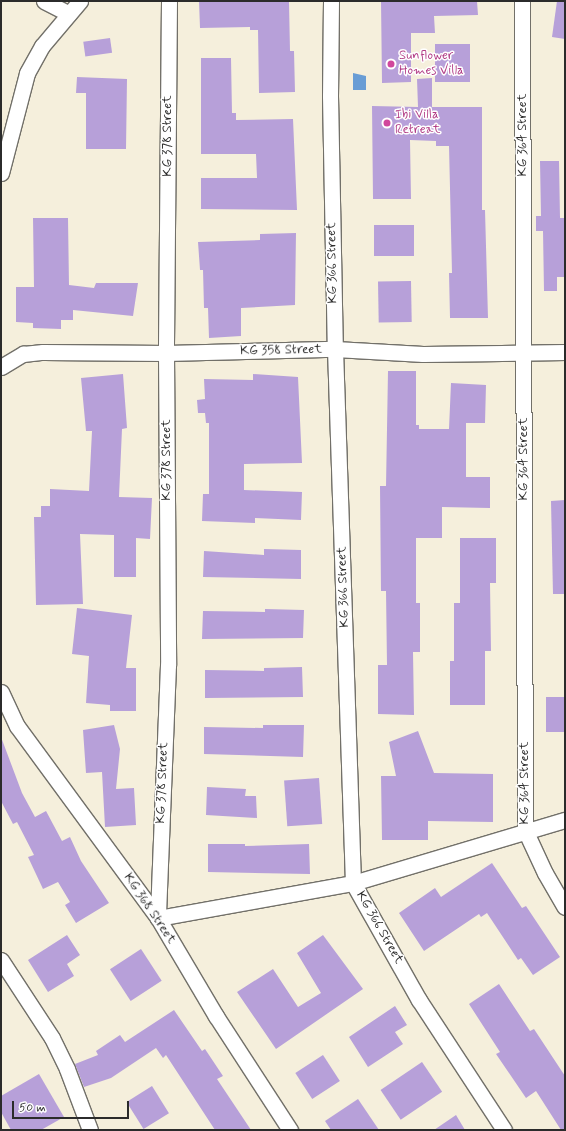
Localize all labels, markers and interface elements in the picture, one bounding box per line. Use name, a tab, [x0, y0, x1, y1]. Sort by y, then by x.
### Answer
place label: Sunflower Homes Villa	[399, 49, 463, 80]
marker: Sunflower Homes Villa	[386, 59, 396, 69]
street label: KG 364 Street	[515, 94, 531, 176]
street label: KG 378 Street	[160, 95, 176, 177]
place label: Ibi Villa Retreat	[395, 108, 440, 139]
marker: Ibi Villa Retreat	[382, 118, 392, 128]
street label: KG 366 Street	[324, 222, 342, 304]
street label: KG 358 Street	[240, 342, 322, 360]
street label: KG 364 Street	[516, 418, 532, 500]
street label: KG 378 Street	[159, 419, 175, 501]
street label: KG 366 Street	[335, 546, 353, 628]
street label: KG 378 Street	[154, 742, 172, 824]
street label: KG 364 Street	[517, 742, 533, 824]
street label: KG 368 Street	[120, 871, 178, 947]
street label: KG 366 Street	[352, 889, 406, 967]
scale bar	[14, 1093, 131, 1119]
text: 50 m	[19, 1100, 46, 1116]

